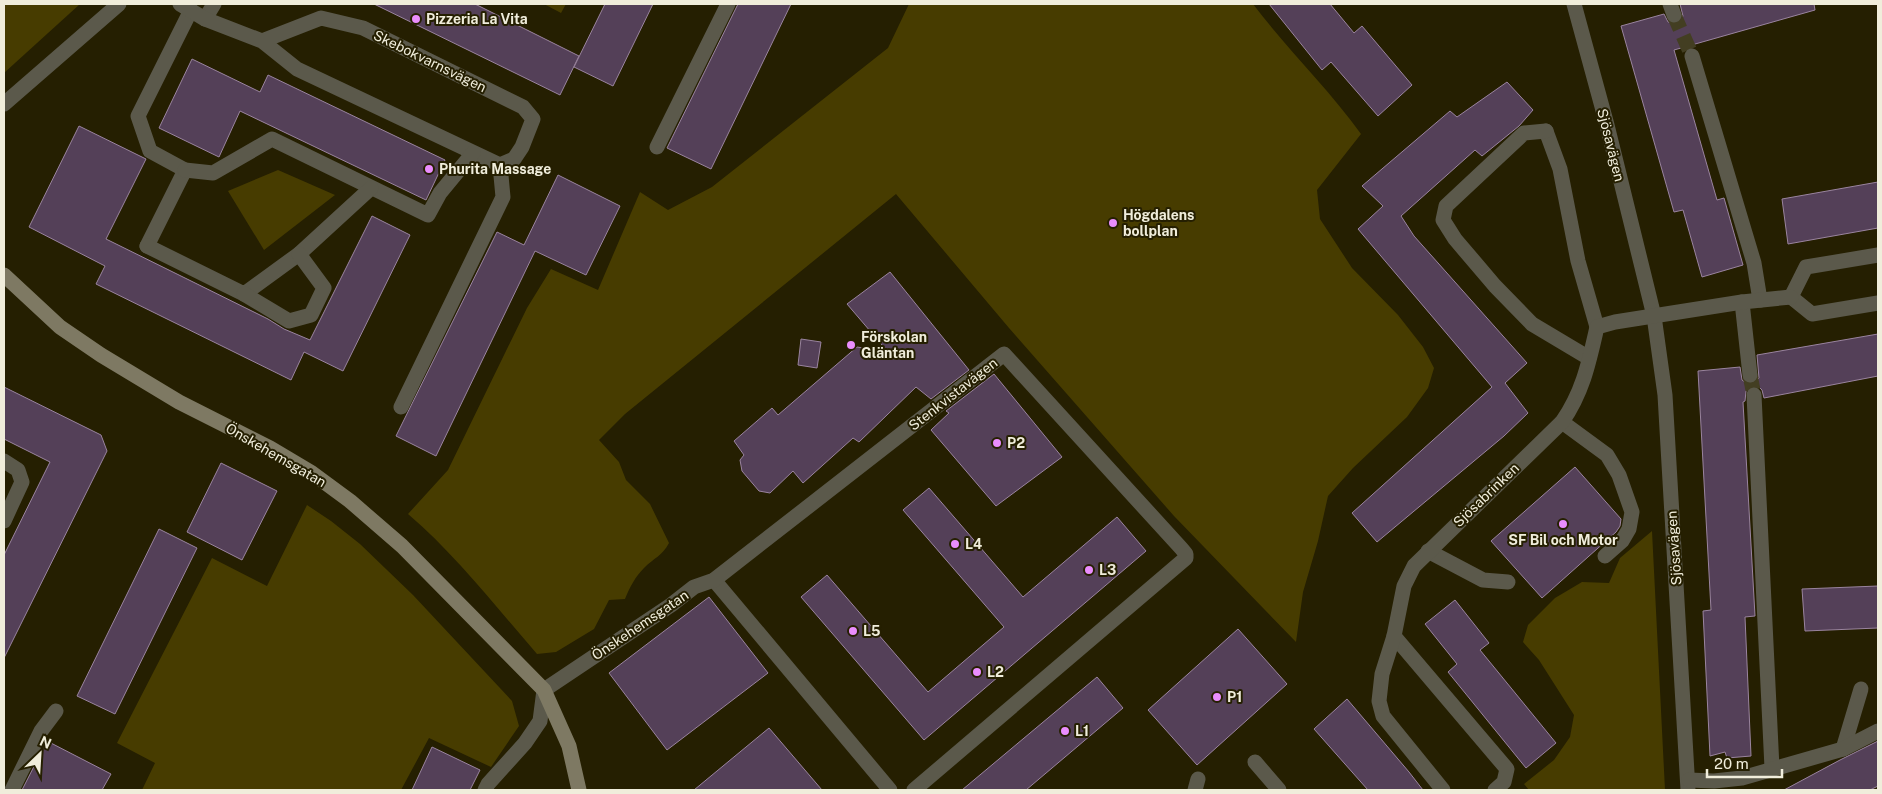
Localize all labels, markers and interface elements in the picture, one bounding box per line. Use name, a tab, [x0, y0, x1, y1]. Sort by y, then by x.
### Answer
place label: Pizzeria La Vita	[426, 11, 528, 27]
marker: Pizzeria La Vita	[410, 13, 422, 25]
street label: Skebokvarnsvägen	[371, 27, 489, 95]
street label: Sjösavägen	[1594, 107, 1628, 183]
place label: Phurita Massage	[439, 161, 551, 177]
marker: Phurita Massage	[423, 163, 435, 175]
place label: Högdalens bollplan	[1123, 207, 1194, 239]
marker: Högdalens bollplan	[1107, 217, 1119, 229]
place label: Förskolan Gläntan	[861, 329, 927, 361]
marker: Förskolan Gläntan	[845, 339, 857, 351]
street label: Stenkvistavägen	[906, 354, 1000, 434]
street label: Önskehemsgatan	[223, 418, 330, 490]
place label: P2	[1007, 435, 1025, 451]
marker: P2	[991, 437, 1003, 449]
street label: Sjösabrinken	[1450, 460, 1522, 530]
street label: Sjösavägen	[1663, 510, 1685, 586]
marker: SF Bil och Motor	[1557, 518, 1569, 530]
place label: SF Bil och Motor	[1508, 532, 1618, 548]
place label: L4	[965, 536, 982, 552]
marker: L4	[949, 538, 961, 550]
place label: L3	[1099, 562, 1116, 578]
marker: L3	[1083, 564, 1095, 576]
street label: Önskehemsgatan	[588, 585, 691, 663]
place label: L5	[863, 623, 881, 639]
marker: L5	[847, 625, 859, 637]
place label: L2	[987, 664, 1004, 680]
marker: L2	[971, 666, 983, 678]
place label: P1	[1227, 689, 1242, 705]
marker: P1	[1211, 691, 1223, 703]
place label: L1	[1075, 723, 1089, 739]
marker: L1	[1059, 725, 1071, 737]
north arrow	[15, 729, 65, 779]
text: N	[37, 733, 54, 752]
scale bar	[1707, 746, 1782, 778]
text: 20 m	[1714, 755, 1749, 772]

